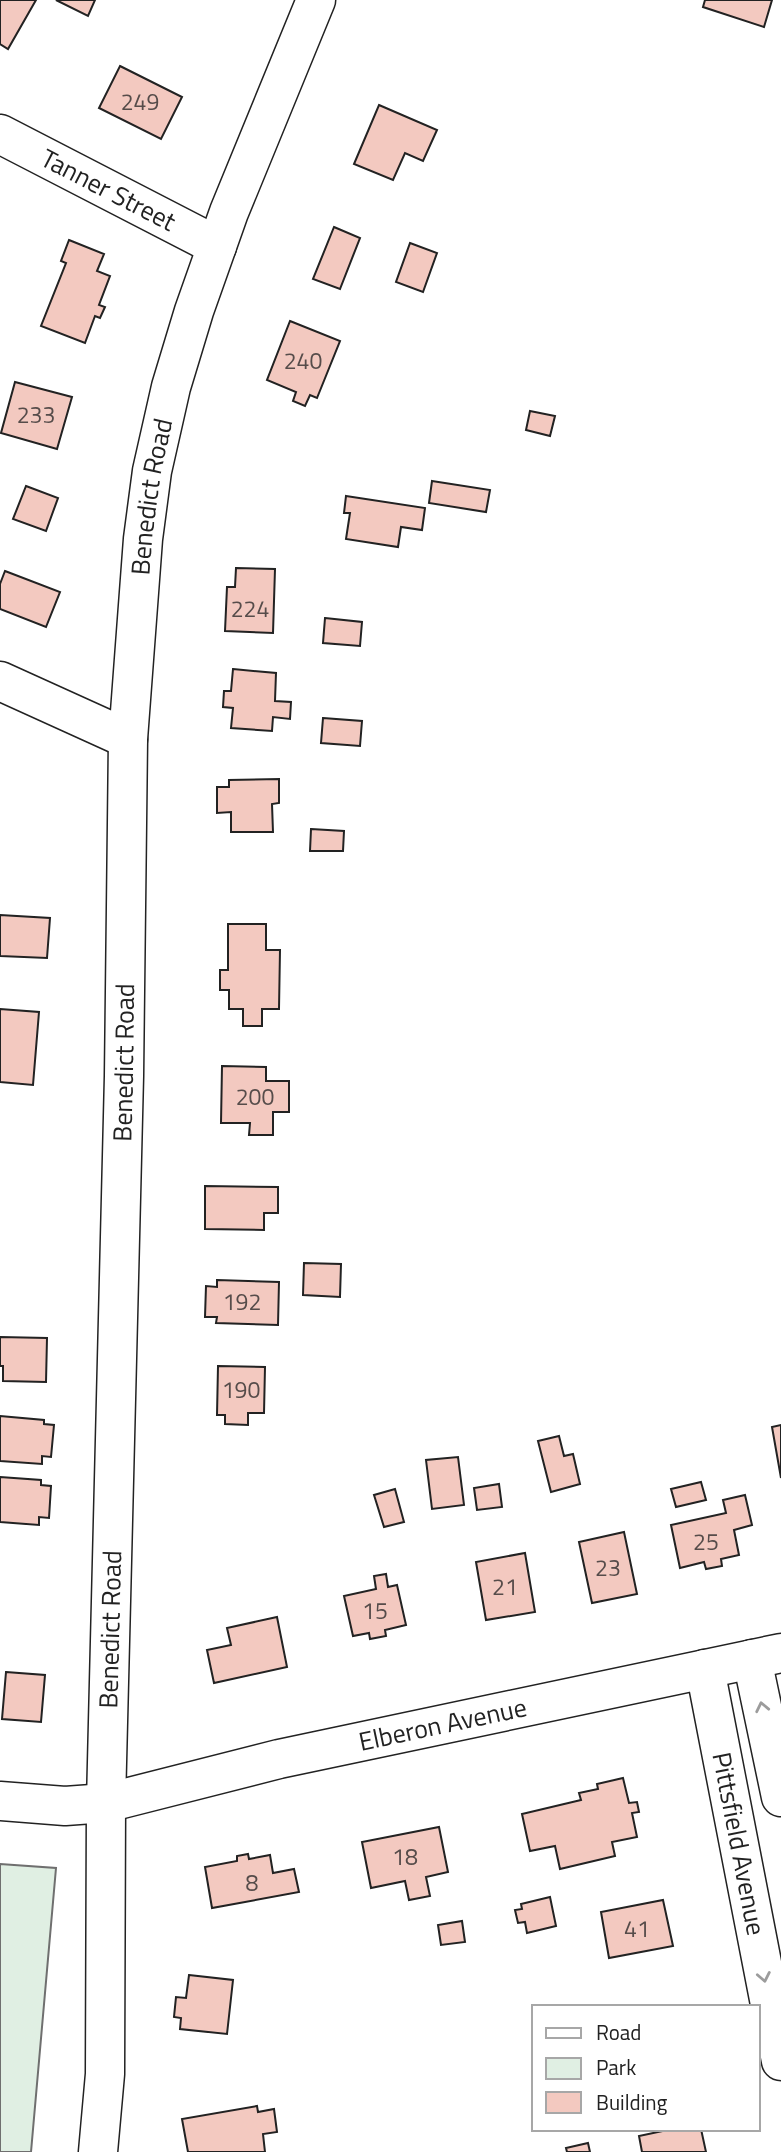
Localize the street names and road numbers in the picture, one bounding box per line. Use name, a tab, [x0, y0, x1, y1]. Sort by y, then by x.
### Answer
street label: Tanner Street	[34, 138, 183, 241]
street label: Benedict Road	[120, 414, 182, 577]
street label: Benedict Road	[102, 983, 144, 1142]
street label: Benedict Road	[88, 1550, 131, 1709]
street label: Elberon Avenue	[355, 1687, 530, 1761]
street label: Pittsfield Avenue	[703, 1749, 776, 1939]

